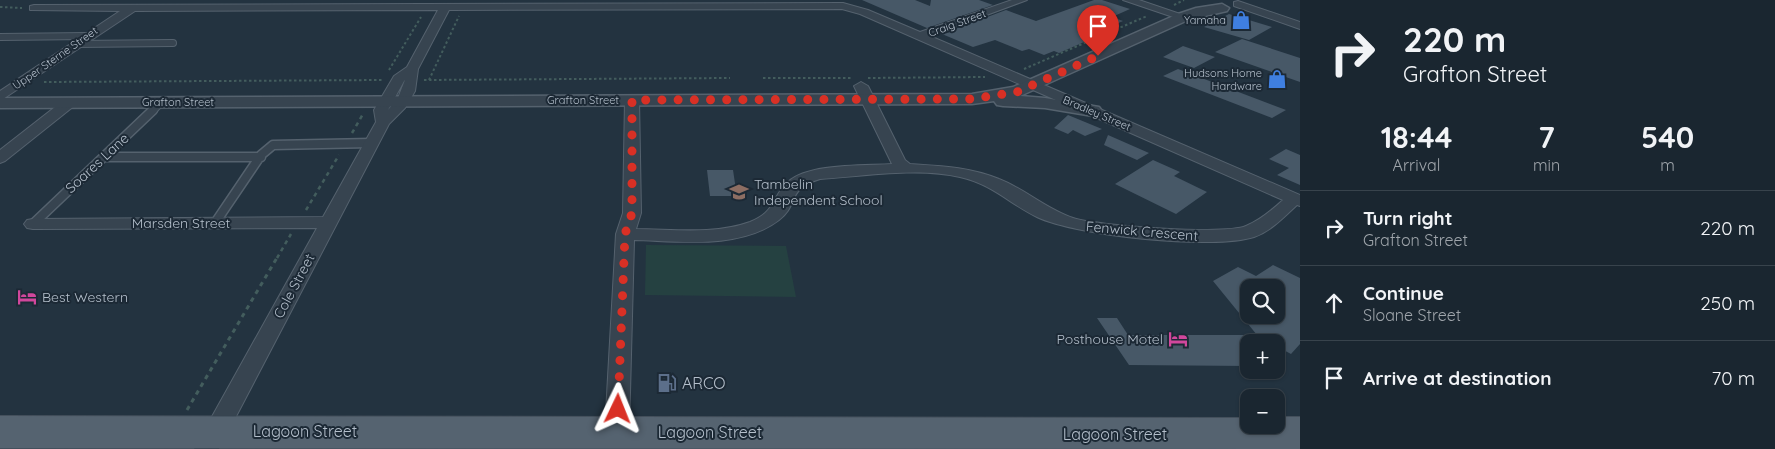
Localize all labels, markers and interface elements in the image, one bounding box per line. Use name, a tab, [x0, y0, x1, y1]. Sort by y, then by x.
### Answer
pin	[1077, 5, 1119, 56]
street label: Craig Street	[926, 6, 988, 40]
shop icon: Yamaha	[1230, 9, 1252, 31]
icon: arrive	[1084, 12, 1112, 40]
place label: Yamaha	[1184, 13, 1226, 27]
text: 220 m	[1403, 17, 1506, 61]
icon: right	[1320, 20, 1385, 85]
street label: Upper Sterne Street	[10, 23, 100, 93]
text: Grafton Street	[1403, 60, 1547, 88]
place label: Hudsons Home Hardware	[1184, 66, 1262, 93]
shop icon: Hudsons Home Hardware	[1266, 68, 1288, 90]
street label: Bradley Street	[1061, 92, 1133, 134]
street label: Grafton Street	[547, 93, 619, 107]
street label: Grafton Street	[142, 95, 214, 109]
text: 18:44	[1381, 118, 1452, 156]
text: 7	[1538, 118, 1555, 156]
text: 540	[1641, 118, 1694, 156]
street label: Soares Lane	[62, 129, 133, 197]
text: Arrival	[1393, 155, 1440, 175]
text: min	[1533, 155, 1560, 175]
text: m	[1660, 155, 1675, 175]
place label: Tambelin Independent School	[754, 175, 883, 209]
school or university icon: Tambelin Independent School	[728, 181, 750, 203]
text: Turn right	[1363, 206, 1452, 230]
street label: Marsden Street	[132, 214, 231, 232]
icon: right	[1320, 214, 1348, 242]
text: 220 m	[1700, 216, 1755, 240]
street label: Fenwick Crescent	[1085, 217, 1199, 245]
text: Grafton Street	[1363, 230, 1468, 250]
street label: Cole Street	[269, 250, 319, 321]
map controls	[1240, 279, 1285, 434]
button: search	[1240, 279, 1285, 324]
text: Continue	[1363, 281, 1444, 305]
hotel icon: Best Western	[16, 286, 38, 308]
place label: Best Western	[42, 288, 128, 306]
icon: ahead	[1320, 289, 1348, 317]
text: 250 m	[1700, 291, 1755, 315]
text: Sloane Street	[1363, 305, 1461, 325]
hotel icon: Posthouse Motel	[1167, 328, 1189, 350]
place label: Posthouse Motel	[1057, 330, 1163, 348]
button: +	[1240, 334, 1285, 379]
icon: arrive	[1320, 364, 1348, 392]
text: Arrive at destination	[1363, 366, 1552, 390]
text: 70 m	[1711, 366, 1755, 390]
fuel station icon: ARCO	[656, 372, 678, 394]
place label: ARCO	[682, 373, 726, 393]
position arrow	[591, 382, 643, 434]
button: −	[1240, 389, 1285, 434]
street label: Lagoon Street	[253, 421, 357, 441]
street label: Lagoon Street	[658, 422, 762, 442]
street label: Lagoon Street	[1063, 424, 1167, 444]

